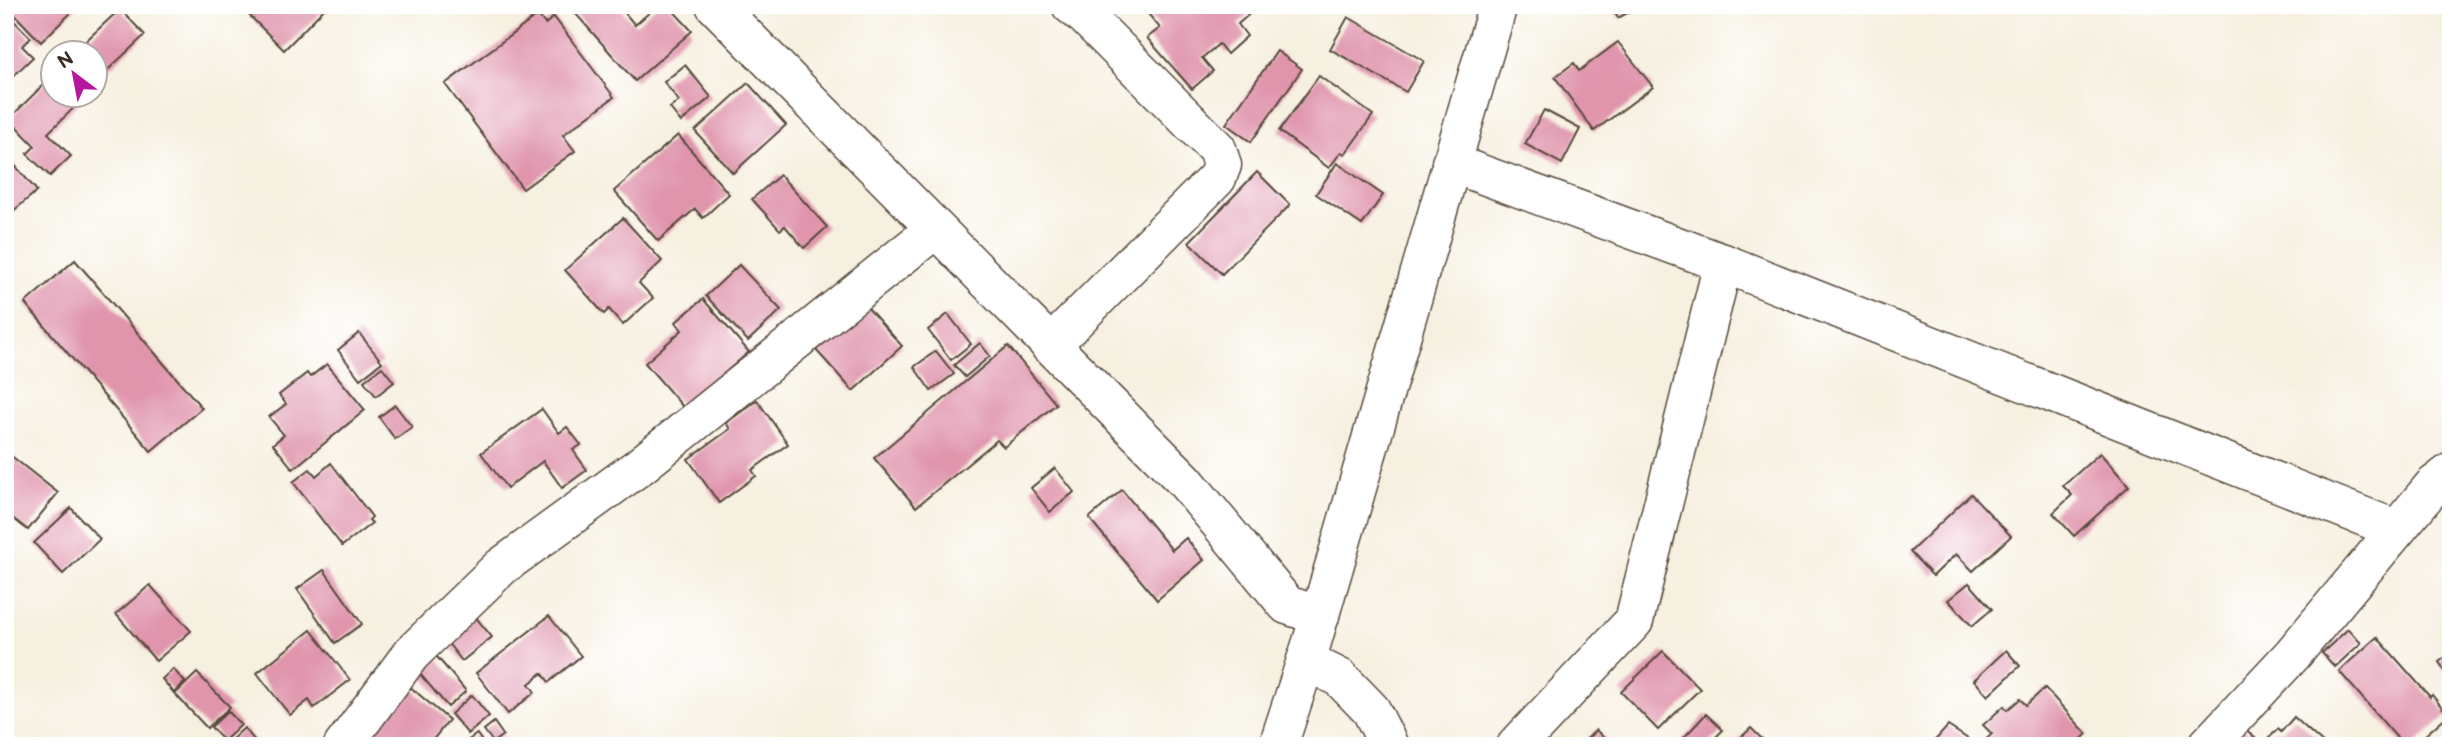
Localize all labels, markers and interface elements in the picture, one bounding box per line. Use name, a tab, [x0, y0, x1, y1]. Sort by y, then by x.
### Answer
north arrow	[38, 38, 108, 108]
text: N	[54, 47, 78, 74]

